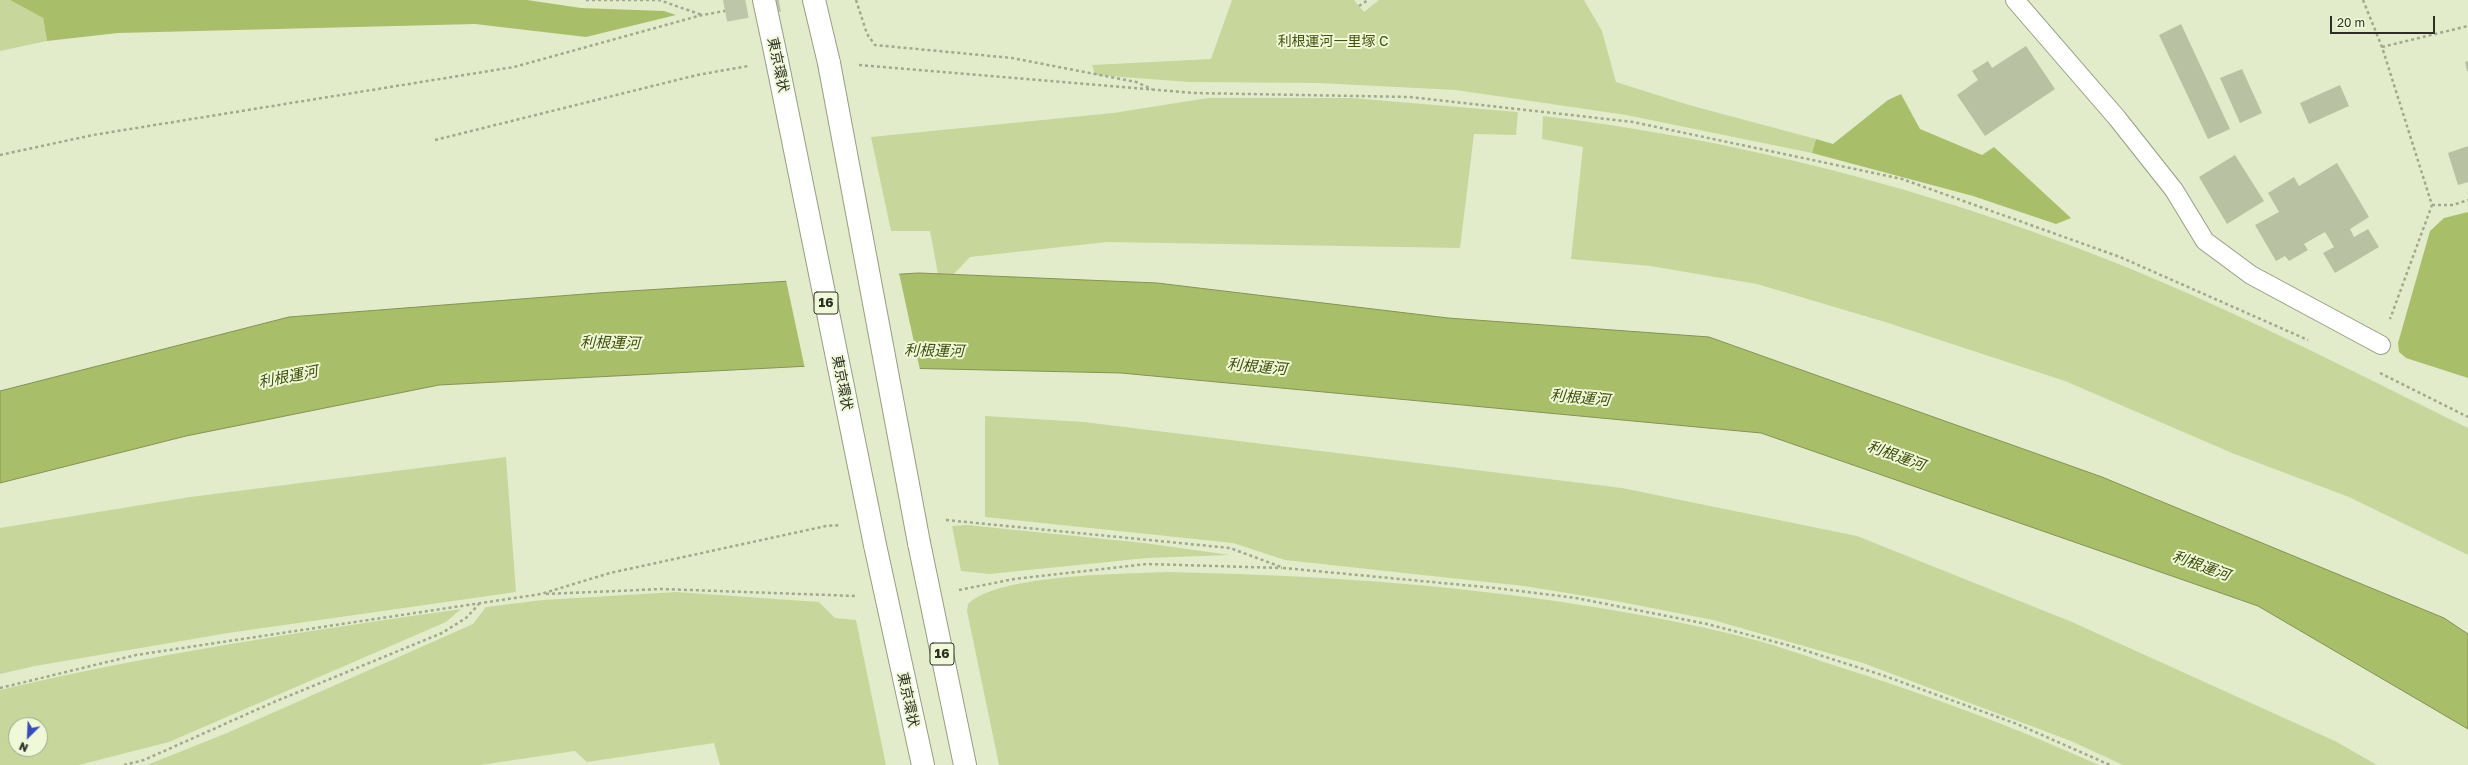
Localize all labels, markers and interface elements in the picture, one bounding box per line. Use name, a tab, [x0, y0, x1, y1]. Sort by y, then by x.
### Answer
scale bar	[2332, 8, 2437, 34]
text: 20 m	[2337, 15, 2365, 30]
park label: 利根運河一里塚 C	[1277, 34, 1389, 50]
street label: 東京環状	[764, 36, 792, 94]
road number: 16	[814, 292, 838, 314]
water label: 利根運河	[580, 333, 640, 353]
water label: 利根運河	[904, 341, 964, 361]
street label: 東京環状	[828, 354, 856, 412]
water label: 利根運河	[1226, 355, 1288, 379]
water label: 利根運河	[257, 362, 319, 392]
water label: 利根運河	[1549, 386, 1611, 410]
water label: 利根運河	[1865, 437, 1927, 475]
water label: 利根運河	[2170, 547, 2232, 585]
road number: 16	[930, 643, 954, 665]
street label: 東京環状	[894, 671, 922, 729]
north arrow	[8, 717, 48, 757]
text: N	[17, 740, 30, 755]

